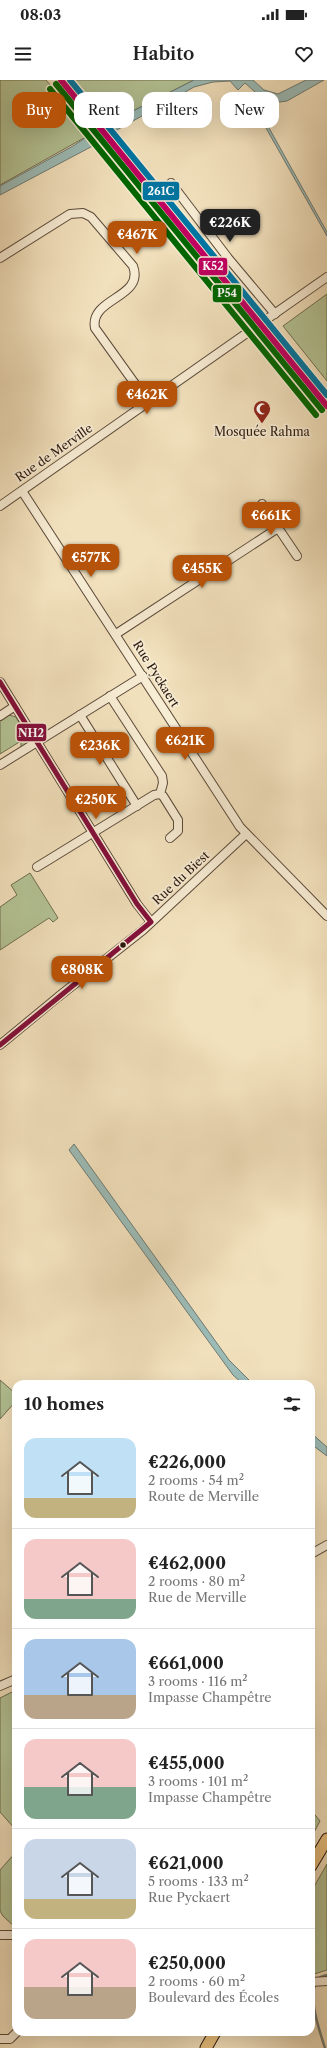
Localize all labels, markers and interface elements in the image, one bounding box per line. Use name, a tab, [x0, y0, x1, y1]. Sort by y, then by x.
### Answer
text: 08:03	[20, 5, 61, 24]
icon: menu	[12, 43, 34, 65]
text: Habito	[133, 43, 194, 65]
icon: heart	[293, 43, 315, 65]
chip: Buy	[12, 92, 66, 128]
chip: Rent	[74, 92, 134, 128]
chip: Filters	[142, 92, 212, 128]
chip: New	[220, 92, 279, 128]
line badge: 261C	[142, 181, 180, 201]
text: 261C	[148, 184, 175, 198]
pin: €226K	[202, 209, 258, 243]
text: €226K	[209, 214, 251, 230]
pin: €467K	[109, 221, 165, 255]
text: €467K	[117, 226, 157, 242]
line badge: K52	[198, 257, 228, 276]
text: K52	[202, 259, 224, 273]
line badge: P54	[212, 284, 242, 303]
text: P54	[217, 286, 238, 300]
pin: €462K	[119, 381, 175, 415]
text: €462K	[126, 386, 168, 402]
mosque icon: Mosquée Rahma	[252, 399, 272, 424]
street label: Rue de Merville	[12, 420, 95, 485]
place label: Mosquée Rahma	[214, 424, 311, 439]
pin: €661K	[243, 502, 299, 536]
text: €661K	[251, 507, 291, 523]
pin: €577K	[63, 544, 119, 578]
text: €577K	[71, 549, 111, 565]
pin: €455K	[174, 555, 230, 589]
text: €455K	[182, 560, 222, 576]
street label: Rue Pyckaert	[130, 638, 183, 710]
line badge: NH2	[16, 723, 47, 742]
text: NH2	[18, 726, 45, 740]
pin: €621K	[157, 727, 213, 761]
pin: €236K	[72, 732, 128, 766]
text: €621K	[165, 732, 205, 748]
text: €236K	[79, 737, 121, 753]
pin: €250K	[68, 786, 124, 820]
text: €250K	[75, 791, 117, 807]
street label: Rue du Biest	[149, 847, 213, 908]
unlabelled marker	[118, 940, 128, 950]
pin: €808K	[54, 956, 110, 990]
text: €808K	[61, 961, 103, 977]
icon: filters	[281, 1393, 303, 1415]
text: 10 homes	[24, 1394, 104, 1414]
text: €226,000	[148, 1452, 226, 1472]
icon: home	[56, 1454, 104, 1502]
text: 2 rooms · 54 m²	[148, 1472, 244, 1488]
text: Route de Merville	[148, 1488, 259, 1504]
text: €462,000	[148, 1553, 226, 1573]
icon: home	[56, 1555, 104, 1603]
text: 2 rooms · 80 m²	[148, 1573, 245, 1589]
text: Rue de Merville	[148, 1589, 247, 1605]
text: €661,000	[148, 1653, 224, 1673]
icon: home	[56, 1655, 104, 1703]
text: 3 rooms · 116 m²	[148, 1673, 248, 1689]
text: Impasse Champêtre	[148, 1689, 272, 1705]
text: €455,000	[148, 1753, 225, 1773]
icon: home	[56, 1755, 104, 1803]
text: 3 rooms · 101 m²	[148, 1773, 248, 1789]
text: Impasse Champêtre	[148, 1789, 272, 1805]
text: €621,000	[148, 1853, 224, 1873]
icon: home	[56, 1855, 104, 1903]
text: 5 rooms · 133 m²	[148, 1873, 249, 1889]
text: Rue Pyckaert	[148, 1889, 230, 1905]
text: €250,000	[148, 1953, 226, 1973]
icon: home	[56, 1955, 104, 2003]
text: 2 rooms · 60 m²	[148, 1973, 245, 1989]
text: Boulevard des Écoles	[148, 1989, 279, 2005]

